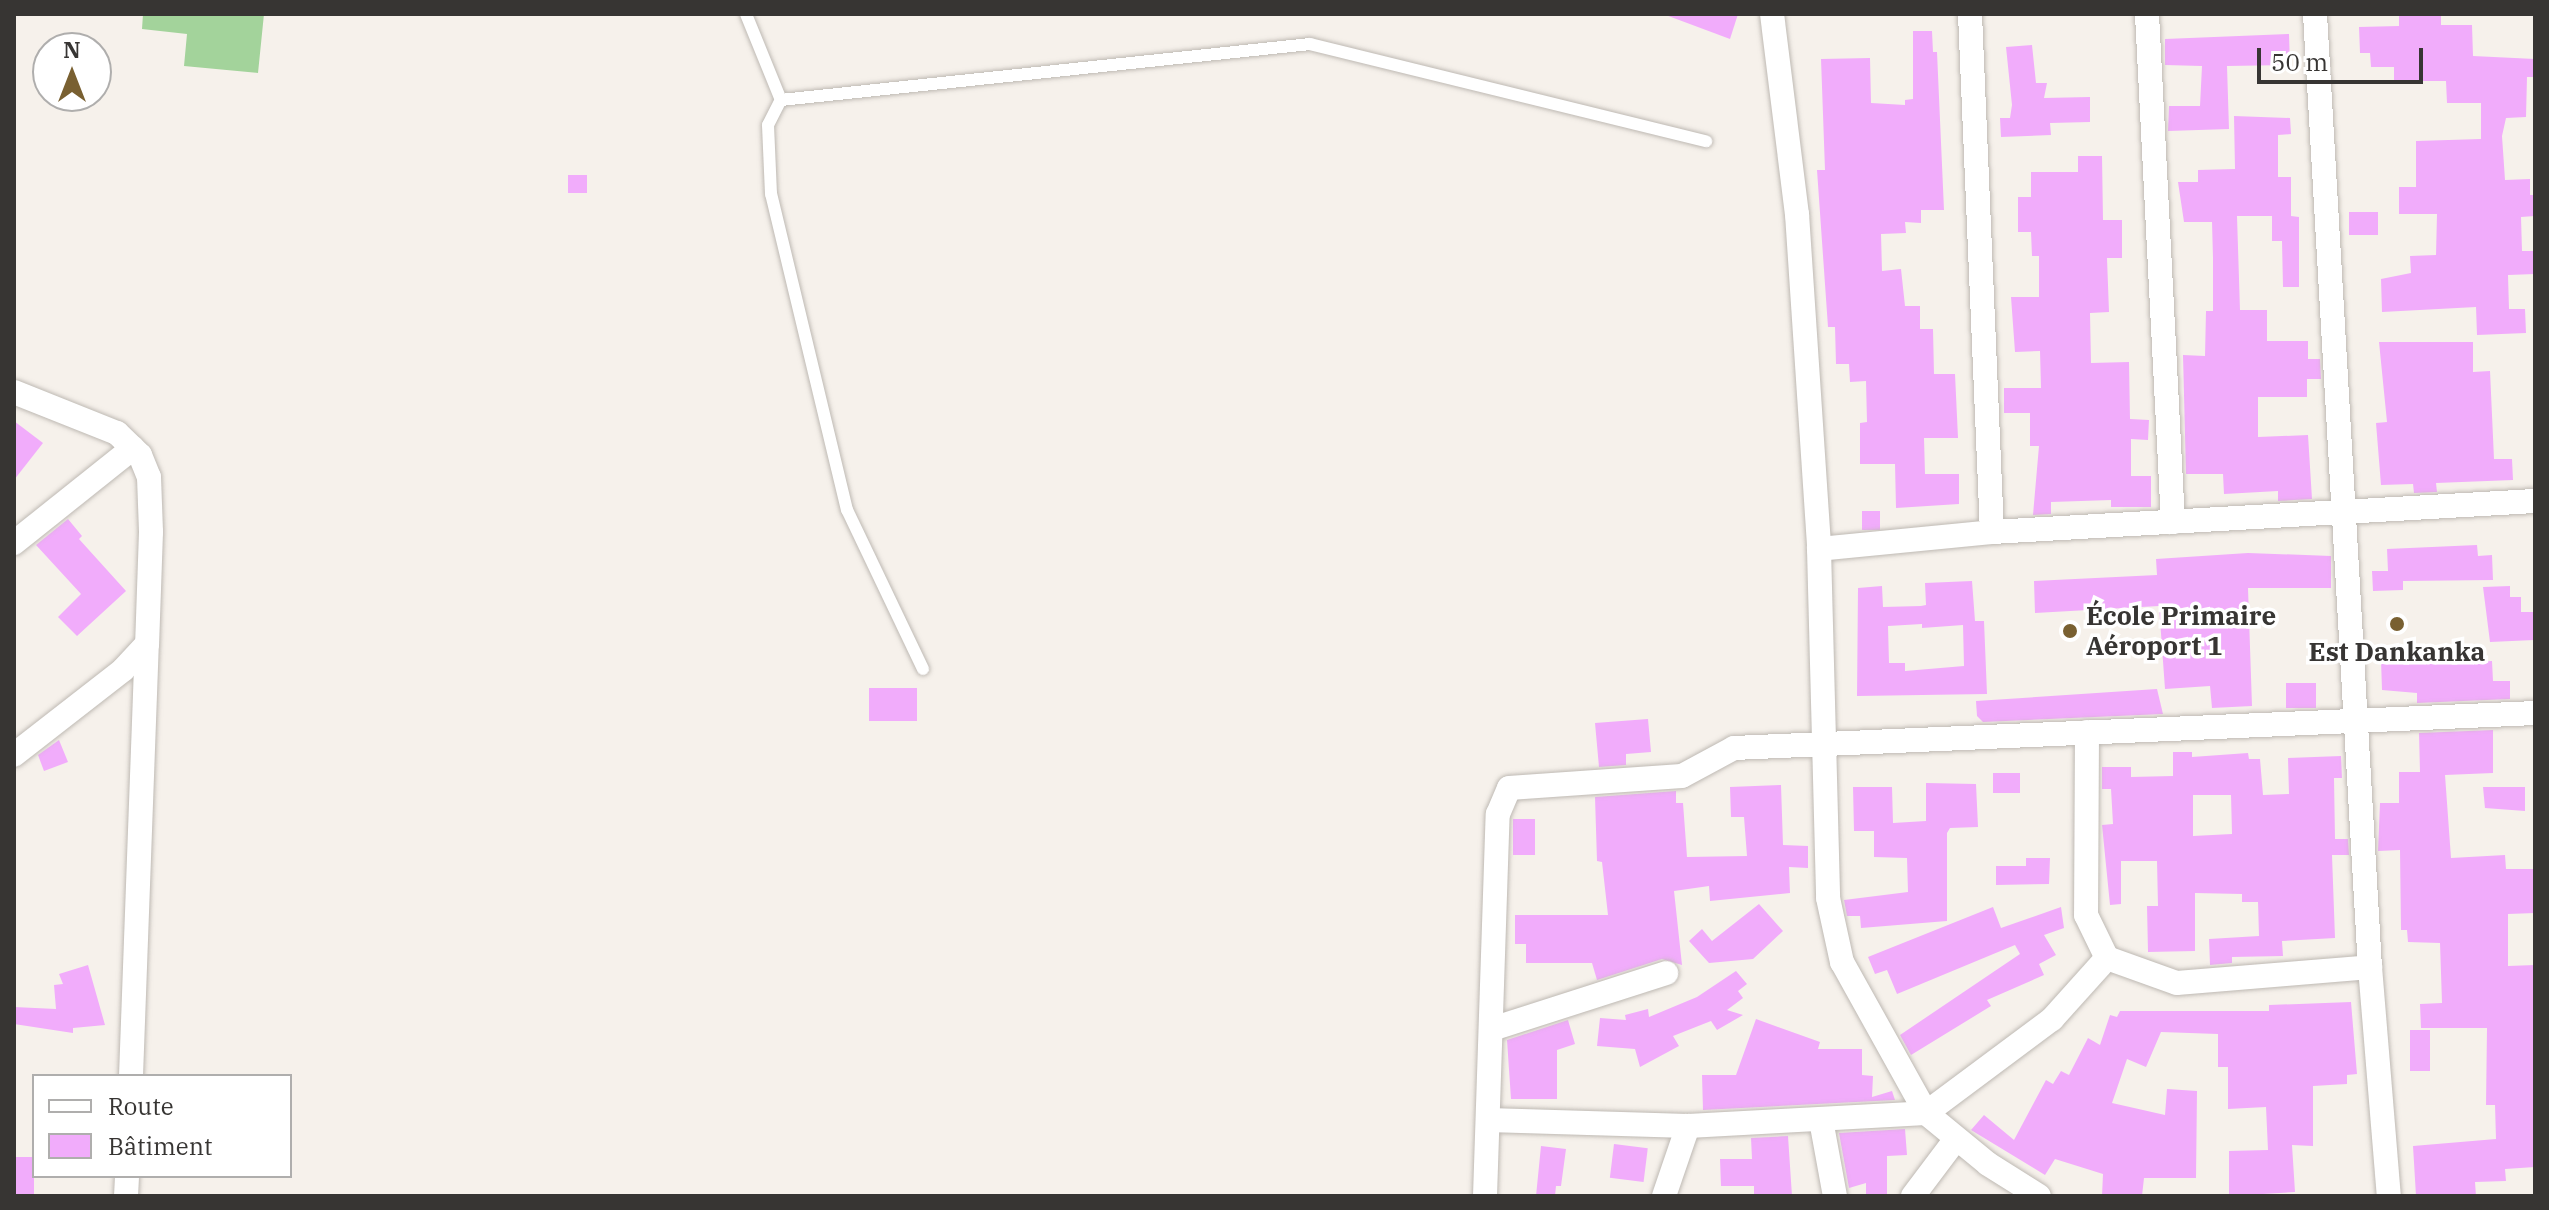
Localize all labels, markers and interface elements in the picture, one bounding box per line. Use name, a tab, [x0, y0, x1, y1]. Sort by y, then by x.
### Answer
north arrow	[32, 32, 112, 112]
scale bar	[2261, 32, 2427, 82]
text: N	[63, 35, 81, 64]
text: 50 m	[2271, 46, 2328, 78]
place label: École Primaire Aéroport 1	[2086, 600, 2276, 662]
marker: Est Dankanka	[2388, 615, 2406, 633]
marker: École Primaire Aéroport 1	[2061, 622, 2079, 640]
place label: Est Dankanka	[2309, 636, 2485, 668]
legend	[32, 1074, 292, 1178]
text: Route	[108, 1090, 174, 1122]
text: Bâtiment	[108, 1130, 213, 1162]

